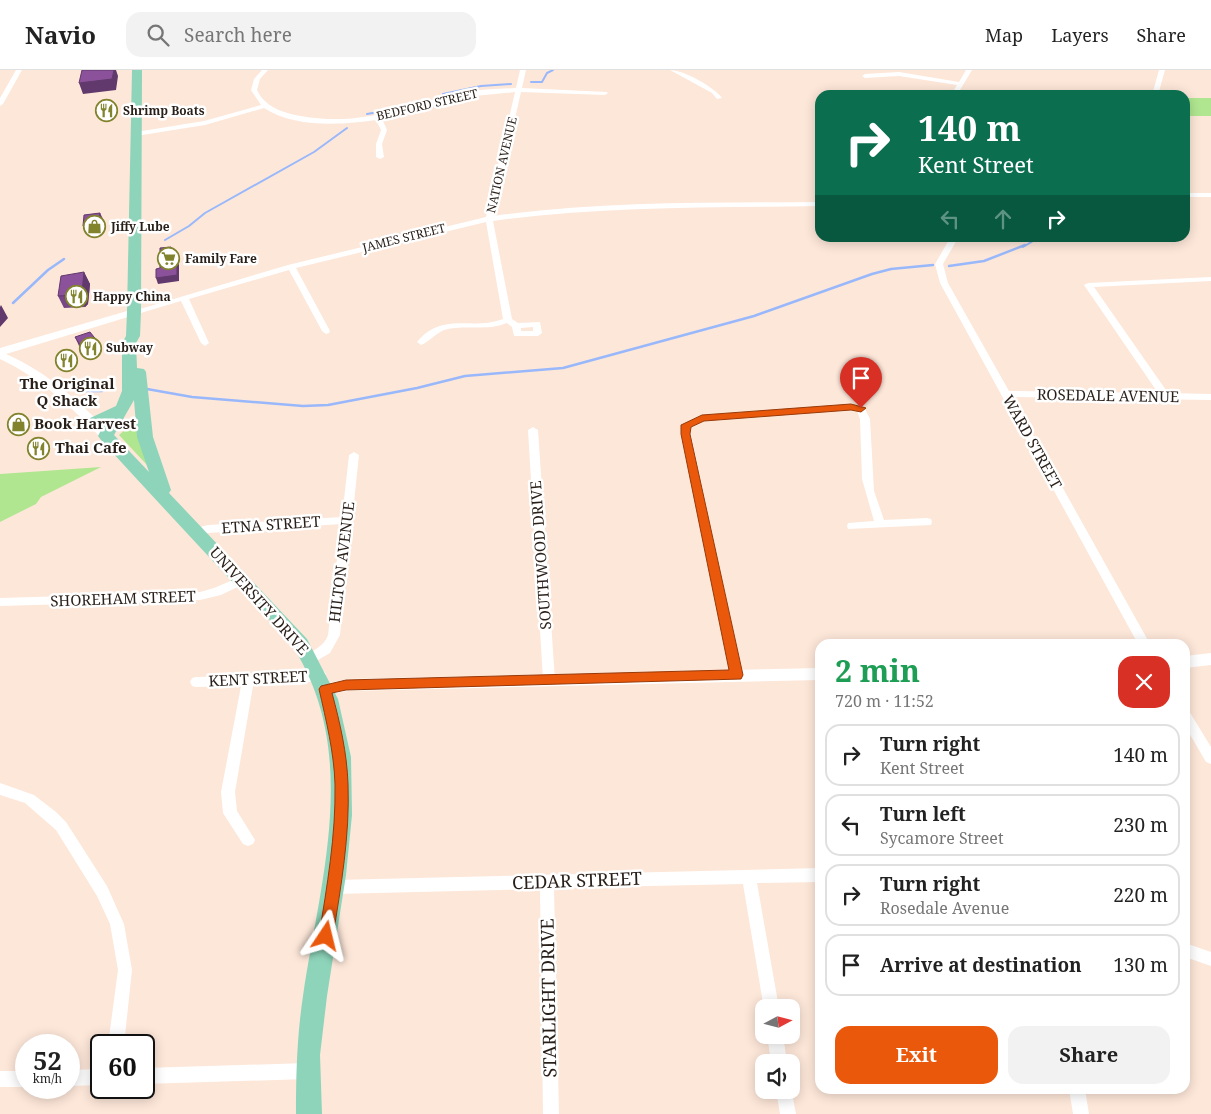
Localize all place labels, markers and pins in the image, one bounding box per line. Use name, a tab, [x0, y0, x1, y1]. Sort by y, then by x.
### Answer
restaurant icon: Shrimp Boats	[95, 99, 119, 123]
place label: Shrimp Boats	[123, 102, 205, 119]
shop icon: Jiffy Lube	[83, 215, 107, 239]
place label: Jiffy Lube	[110, 218, 170, 235]
supermarket icon: Family Fare	[157, 247, 181, 271]
place label: Family Fare	[185, 250, 257, 267]
restaurant icon: Happy China	[65, 285, 89, 309]
place label: Happy China	[93, 288, 171, 305]
restaurant icon: Subway	[78, 336, 102, 360]
place label: Subway	[106, 339, 153, 356]
restaurant icon: The Original Q Shack	[55, 349, 79, 373]
pin	[840, 357, 882, 408]
place label: The Original Q Shack	[19, 373, 115, 410]
shop icon: Book Harvest	[6, 412, 30, 436]
place label: Book Harvest	[34, 413, 136, 433]
restaurant icon: Thai Cafe	[27, 436, 51, 460]
place label: Thai Cafe	[55, 437, 127, 457]

